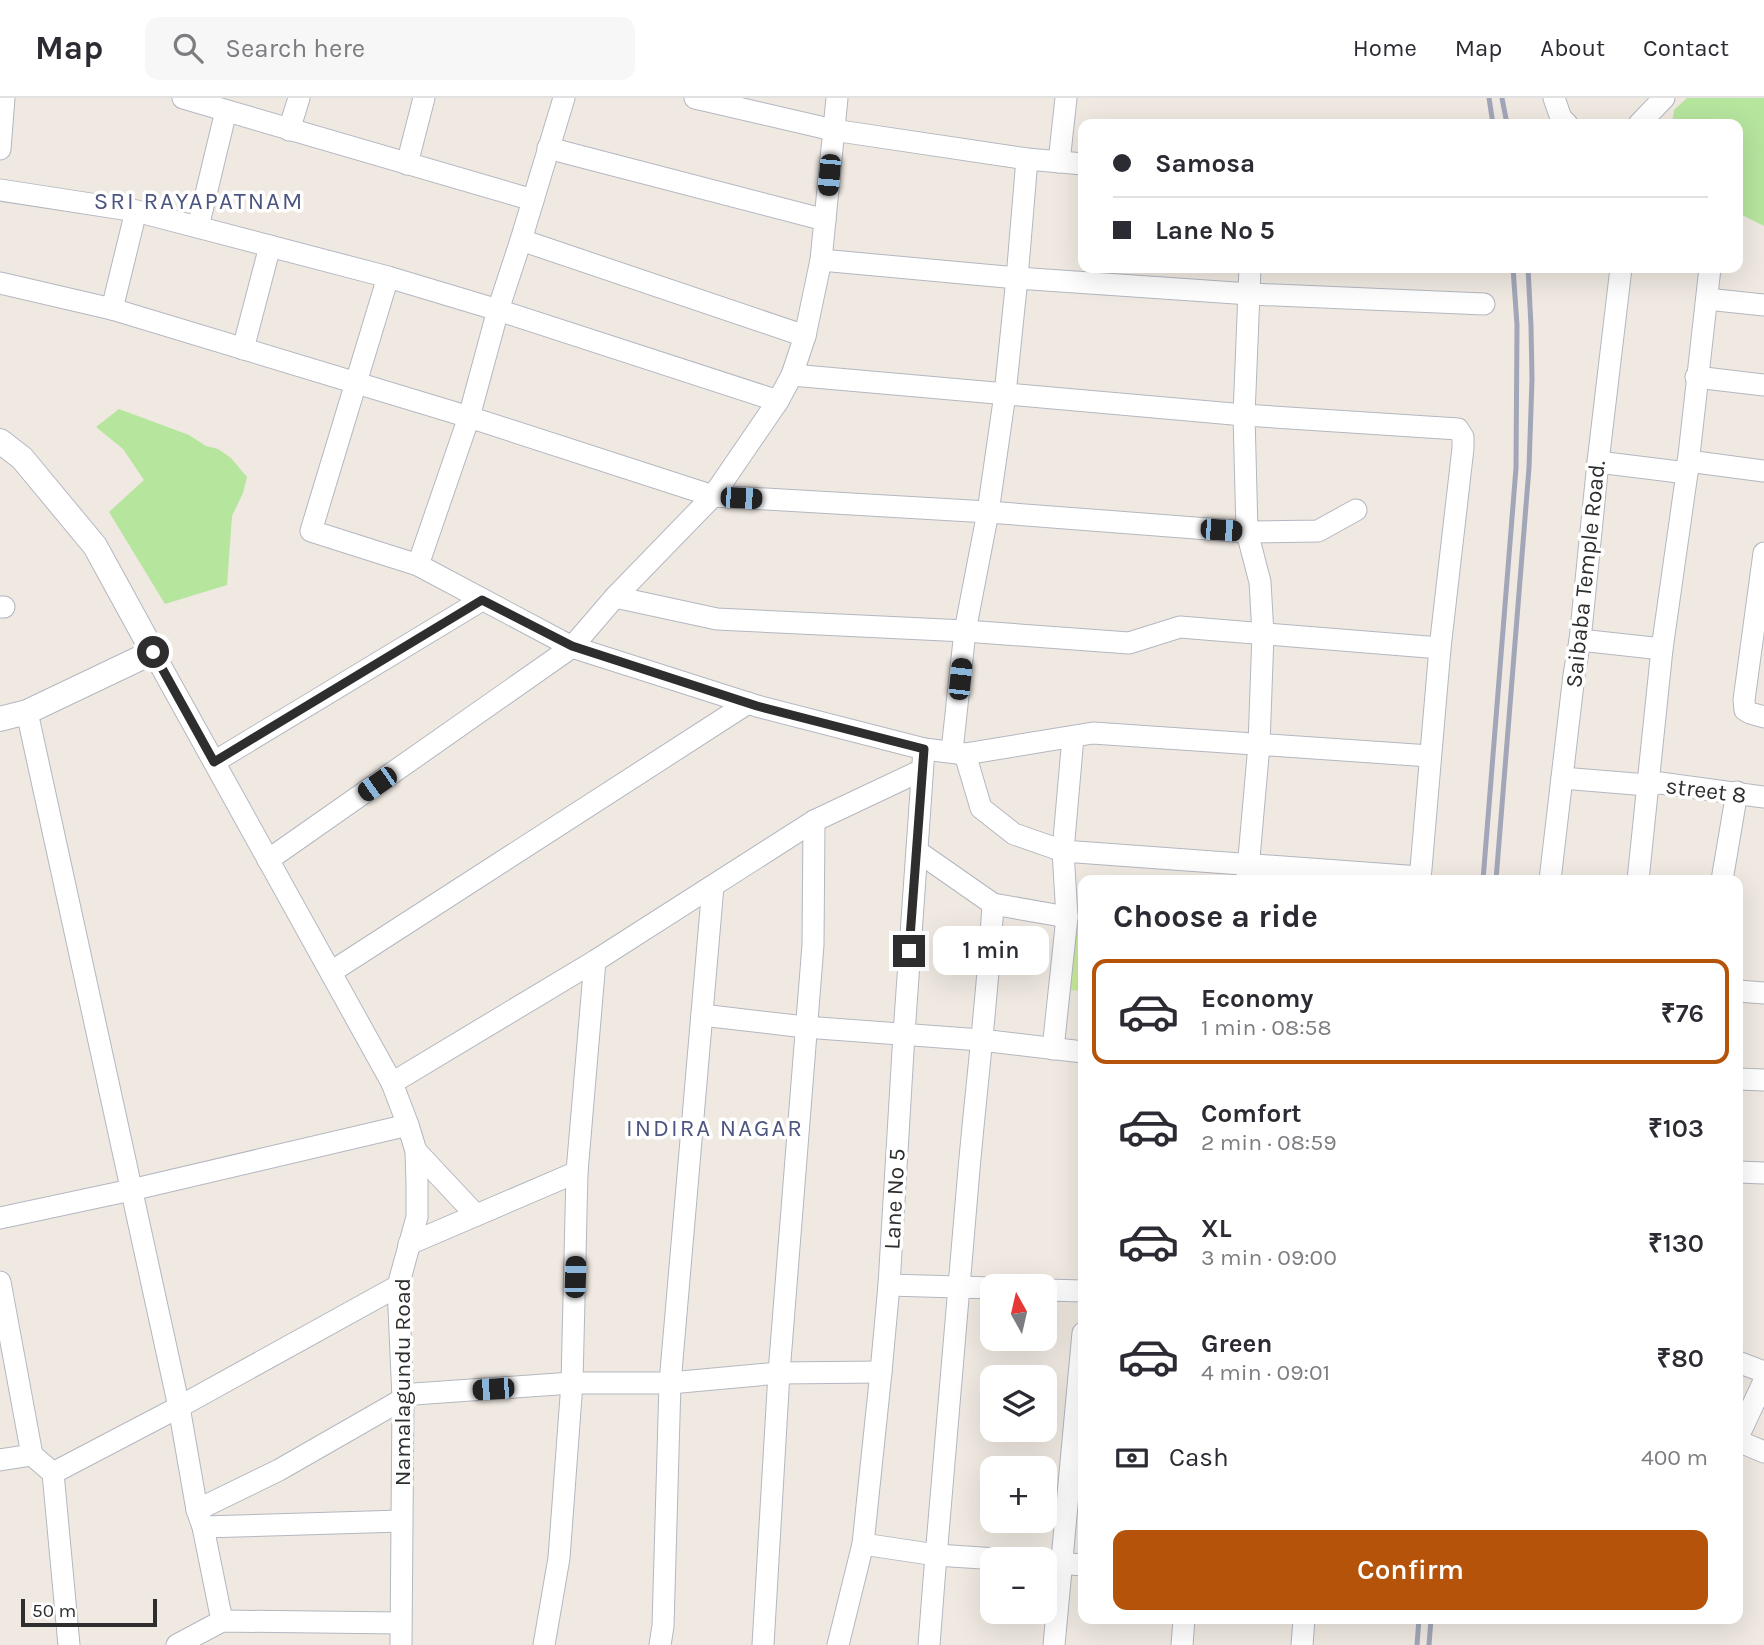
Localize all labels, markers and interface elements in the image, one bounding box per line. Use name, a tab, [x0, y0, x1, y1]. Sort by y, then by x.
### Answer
search box	[145, 17, 635, 80]
text: Map	[35, 29, 103, 67]
icon: search	[169, 29, 207, 67]
text: Search here	[225, 33, 365, 64]
text: Home	[1353, 34, 1417, 62]
text: Map	[1455, 34, 1502, 62]
text: About	[1540, 34, 1605, 62]
text: Contact	[1643, 34, 1729, 62]
text: Samosa	[1155, 148, 1255, 179]
car	[817, 153, 842, 197]
district label: SRI RAYAPATNAM	[94, 187, 304, 215]
text: Lane No 5	[1155, 215, 1275, 246]
street label: Saibaba Temple Road.	[1560, 459, 1611, 689]
car	[720, 486, 763, 510]
car	[1200, 518, 1243, 542]
route start	[137, 636, 169, 668]
car	[948, 657, 973, 701]
car	[354, 763, 401, 805]
street label: street 8	[1664, 772, 1748, 809]
text: Choose a ride	[1113, 898, 1318, 935]
callout: 1 min	[934, 926, 1049, 976]
route end	[893, 935, 925, 967]
text: 1 min	[962, 937, 1020, 964]
icon: car	[1117, 980, 1180, 1043]
text: Economy	[1201, 983, 1313, 1014]
text: ₹76	[1661, 998, 1704, 1029]
text: 1 min · 08:58	[1201, 1014, 1332, 1041]
icon: car	[1117, 1095, 1180, 1158]
text: Comfort	[1201, 1098, 1302, 1129]
text: ₹103	[1648, 1113, 1704, 1144]
district label: INDIRA NAGAR	[626, 1114, 804, 1142]
text: 2 min · 08:59	[1201, 1129, 1336, 1156]
street label: Lane No 5	[878, 1148, 911, 1250]
icon: car	[1117, 1210, 1180, 1273]
text: XL	[1201, 1213, 1232, 1244]
text: ₹130	[1648, 1228, 1704, 1259]
text: 3 min · 09:00	[1201, 1244, 1337, 1271]
car	[564, 1256, 587, 1298]
north arrow	[980, 1274, 1057, 1351]
map controls	[980, 1274, 1057, 1624]
street label: Namalagundu Road	[389, 1278, 416, 1486]
icon: car	[1117, 1325, 1180, 1388]
text: Green	[1201, 1328, 1273, 1359]
text: ₹80	[1656, 1343, 1704, 1374]
text: 4 min · 09:01	[1201, 1359, 1330, 1386]
button: layers	[980, 1365, 1057, 1442]
car	[472, 1377, 515, 1401]
icon: cash	[1113, 1439, 1151, 1477]
text: Cash	[1169, 1442, 1229, 1473]
text: 400 m	[1641, 1444, 1708, 1471]
button: +	[980, 1456, 1057, 1533]
button: Confirm	[1113, 1530, 1708, 1610]
button: −	[980, 1547, 1057, 1624]
scale bar	[21, 1596, 158, 1628]
text: 50 m	[32, 1600, 76, 1622]

